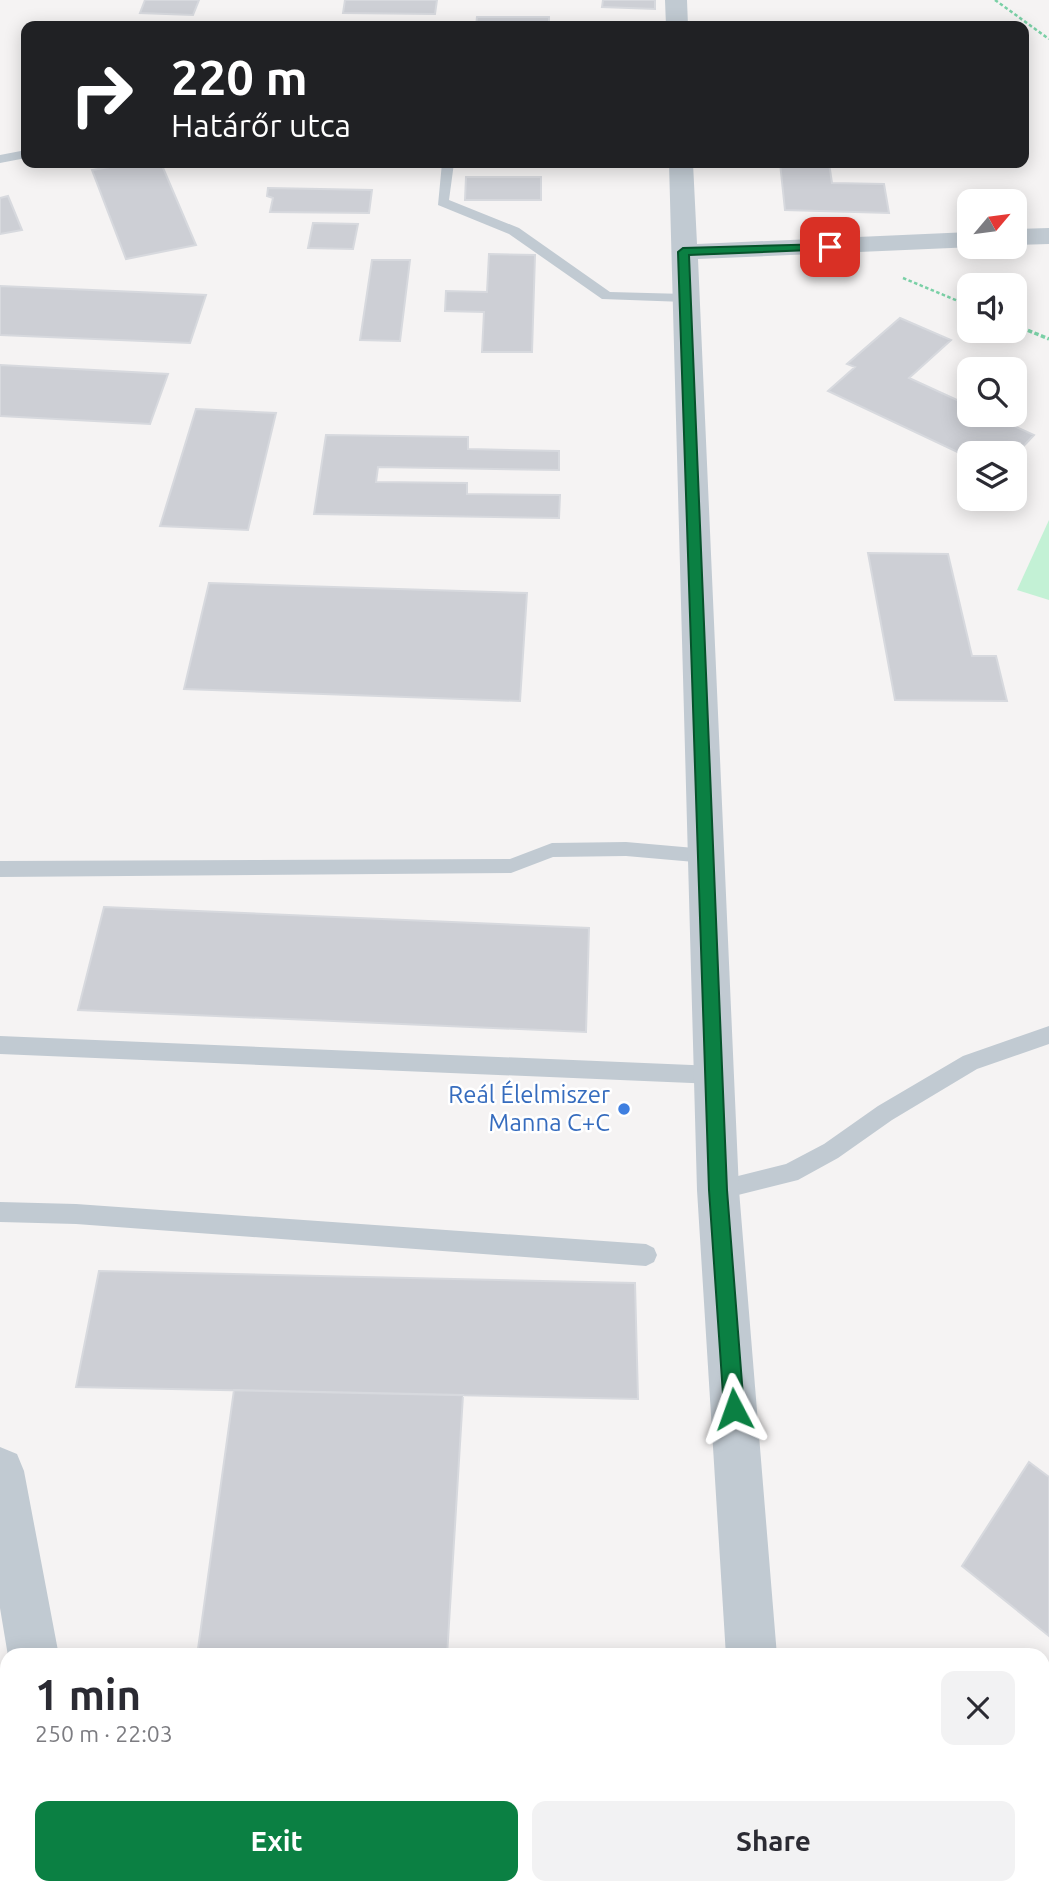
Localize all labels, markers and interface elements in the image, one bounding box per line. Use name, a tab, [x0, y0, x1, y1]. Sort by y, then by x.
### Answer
icon: right	[56, 49, 147, 140]
text: 220 m	[171, 49, 308, 104]
text: Határőr utca	[171, 107, 351, 143]
north arrow	[957, 189, 1027, 259]
map controls	[957, 189, 1027, 511]
pin	[800, 217, 860, 277]
icon: arrive	[811, 228, 849, 266]
button: sound	[957, 273, 1027, 343]
button: search	[957, 357, 1027, 427]
button: layers	[957, 441, 1027, 511]
place label: Reál Élelmiszer Manna C+C	[448, 1080, 610, 1136]
marker: Reál Élelmiszer Manna C+C	[616, 1101, 632, 1117]
position arrow	[697, 1372, 771, 1446]
text: 1 min	[35, 1671, 141, 1718]
button: close	[941, 1671, 1015, 1745]
text: 250 m · 22:03	[35, 1721, 173, 1746]
button: Exit	[35, 1801, 518, 1881]
button: Share	[532, 1801, 1015, 1881]

